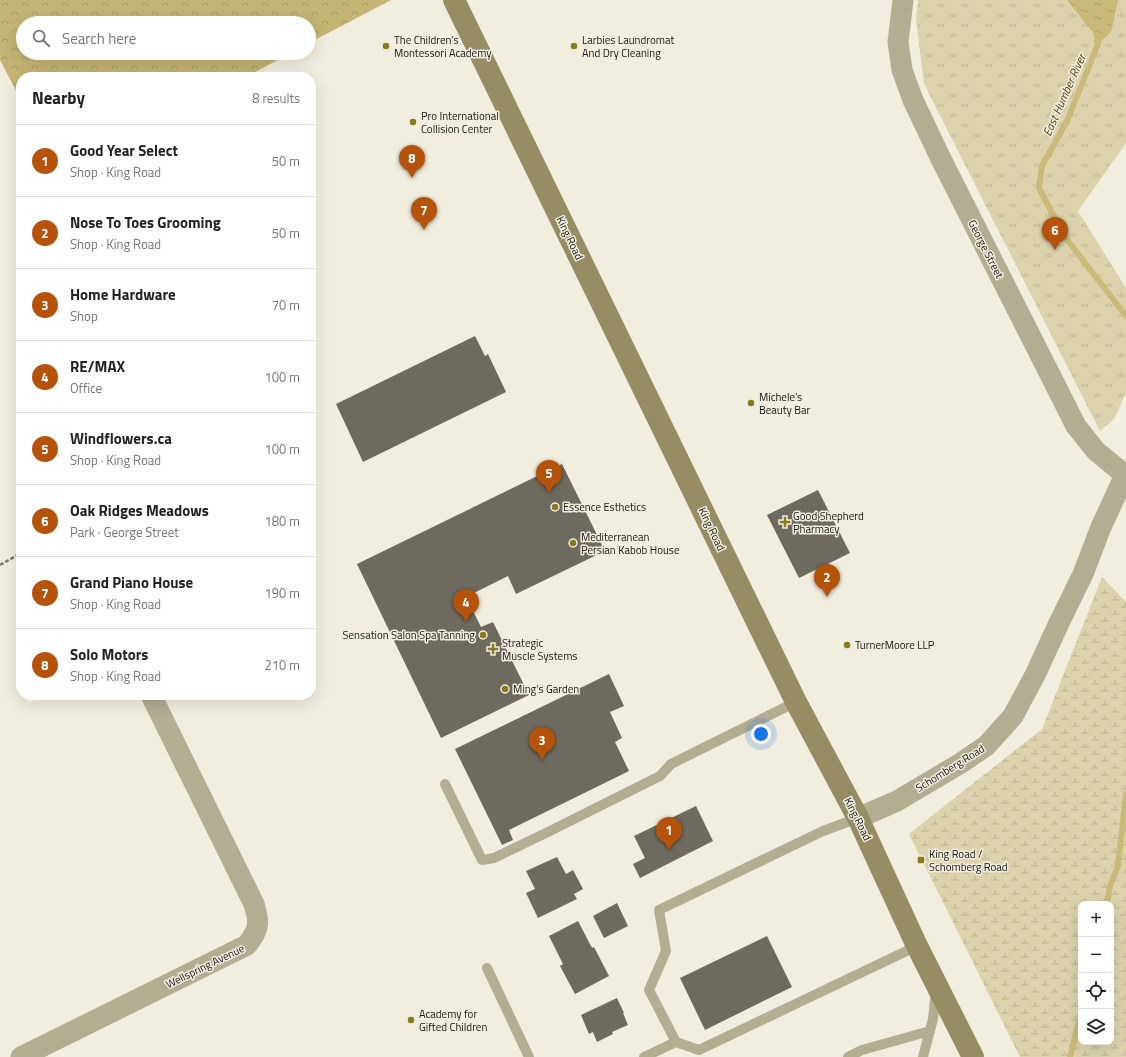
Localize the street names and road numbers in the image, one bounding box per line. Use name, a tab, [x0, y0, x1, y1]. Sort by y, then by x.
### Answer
street label: King Road	[553, 214, 587, 263]
street label: George Street	[964, 217, 1008, 281]
street label: King Road	[695, 505, 729, 554]
street label: Schomberg Road	[912, 740, 988, 796]
street label: King Road	[840, 795, 876, 843]
street label: Wellspring Avenue	[163, 940, 247, 992]

